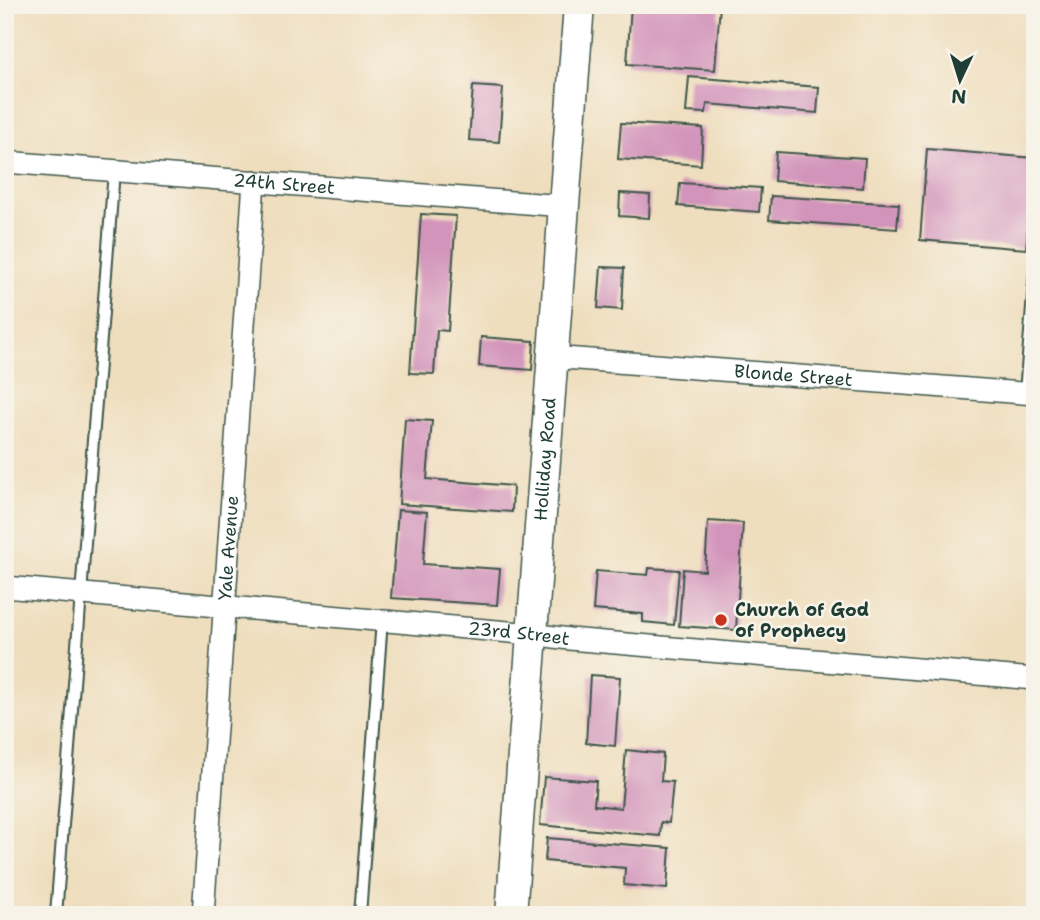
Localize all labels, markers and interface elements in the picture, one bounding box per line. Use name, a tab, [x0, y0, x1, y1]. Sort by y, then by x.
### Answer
north arrow	[925, 46, 995, 116]
text: N	[950, 83, 967, 109]
street label: 24th Street	[232, 168, 336, 200]
street label: Blonde Street	[733, 359, 853, 392]
street label: Holliday Road	[528, 397, 562, 522]
street label: Yale Avenue	[213, 495, 244, 601]
place label: Church of God of Prophecy	[735, 598, 869, 643]
marker: Church of God of Prophecy	[713, 612, 729, 628]
street label: 23rd Street	[467, 616, 571, 651]

